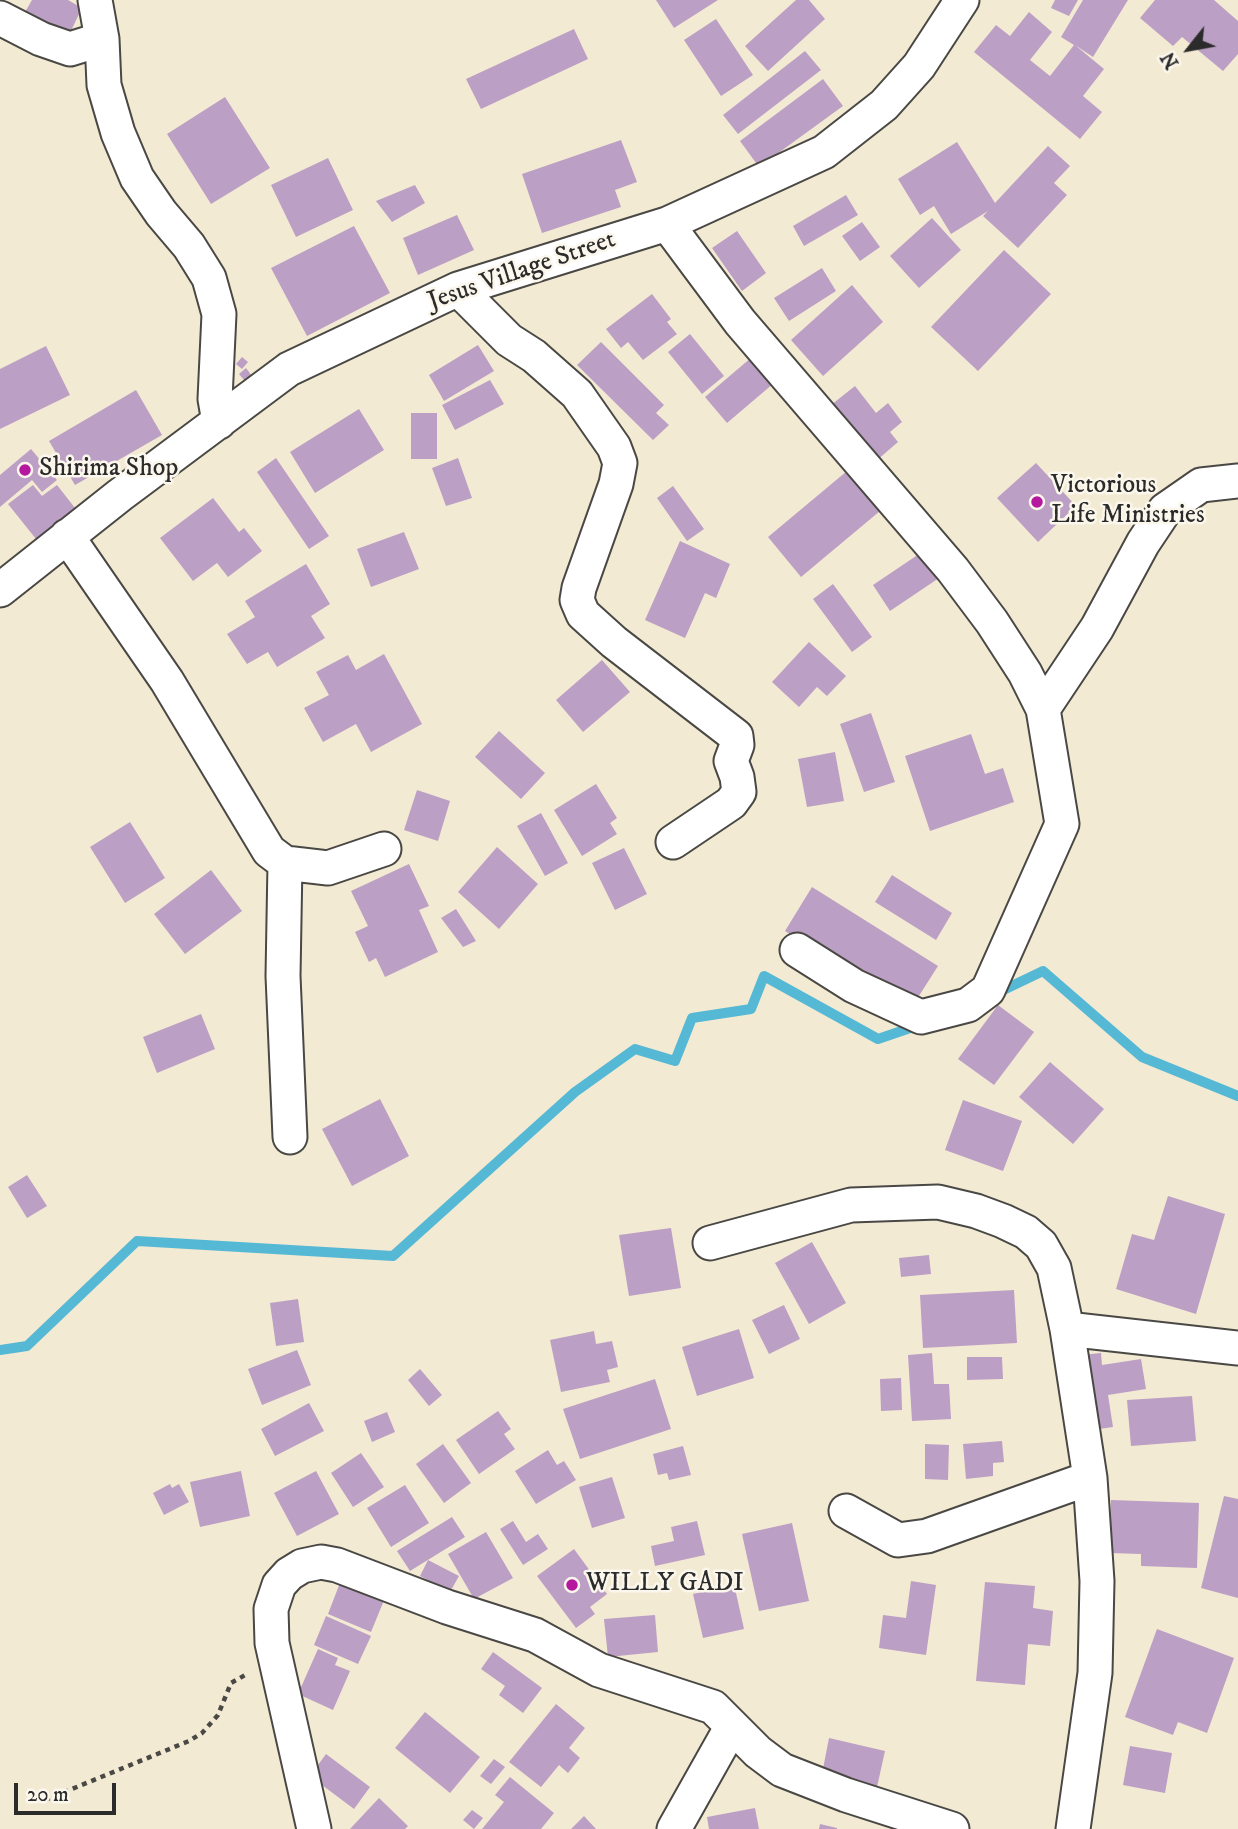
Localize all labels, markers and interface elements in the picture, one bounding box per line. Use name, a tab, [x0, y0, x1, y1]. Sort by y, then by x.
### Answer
north arrow	[1154, 14, 1224, 84]
text: N	[1157, 47, 1184, 73]
street label: Jesus Village Street	[424, 225, 620, 319]
place label: Shirima Shop	[39, 454, 178, 486]
marker: Shirima Shop	[17, 462, 33, 478]
place label: Victorious Life Ministries	[1051, 471, 1205, 532]
marker: Victorious Life Ministries	[1029, 494, 1045, 510]
place label: WILLY GADI	[586, 1569, 744, 1601]
marker: WILLY GADI	[564, 1577, 580, 1593]
scale bar	[18, 1770, 119, 1814]
text: 20 m	[27, 1782, 69, 1808]

